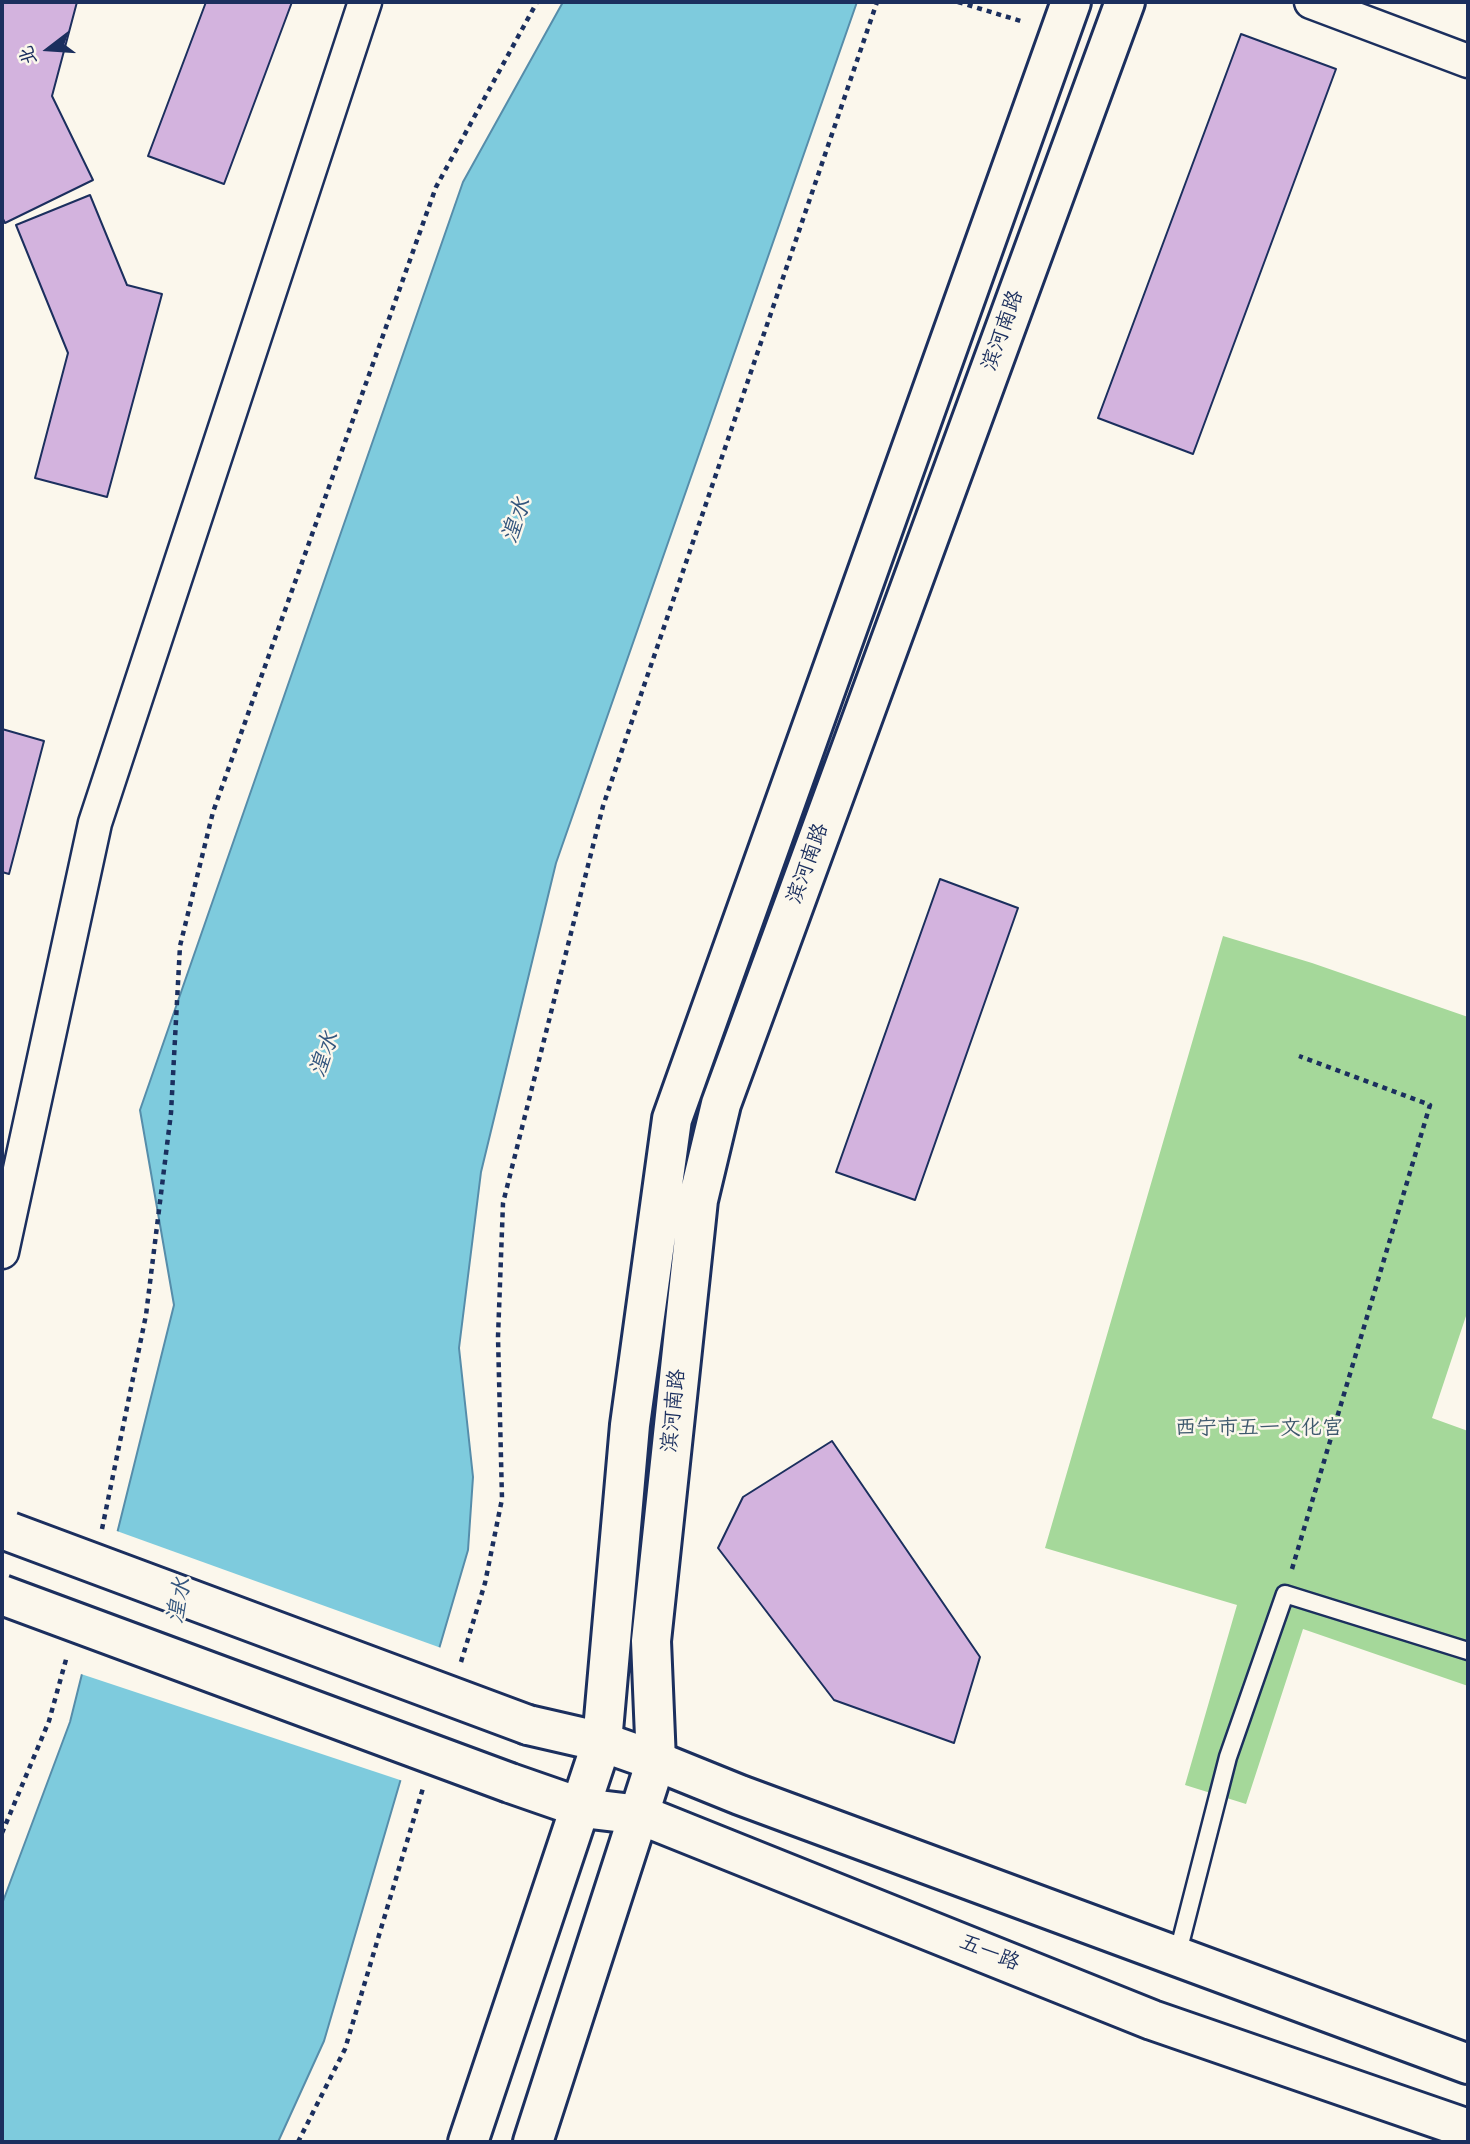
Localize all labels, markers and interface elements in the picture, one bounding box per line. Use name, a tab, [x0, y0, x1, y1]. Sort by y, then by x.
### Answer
north arrow	[14, 14, 84, 84]
text: 北	[13, 42, 44, 68]
street label: 滨河南路	[978, 287, 1030, 375]
water label: 湟水	[497, 495, 539, 547]
street label: 滨河南路	[783, 820, 835, 908]
water label: 湟水	[305, 1029, 347, 1081]
street label: 滨河南路	[658, 1368, 692, 1454]
park label: 西宁市五一文化宫	[1175, 1417, 1343, 1443]
water label: 湟水	[163, 1576, 199, 1626]
street label: 五一路	[955, 1931, 1023, 1977]

